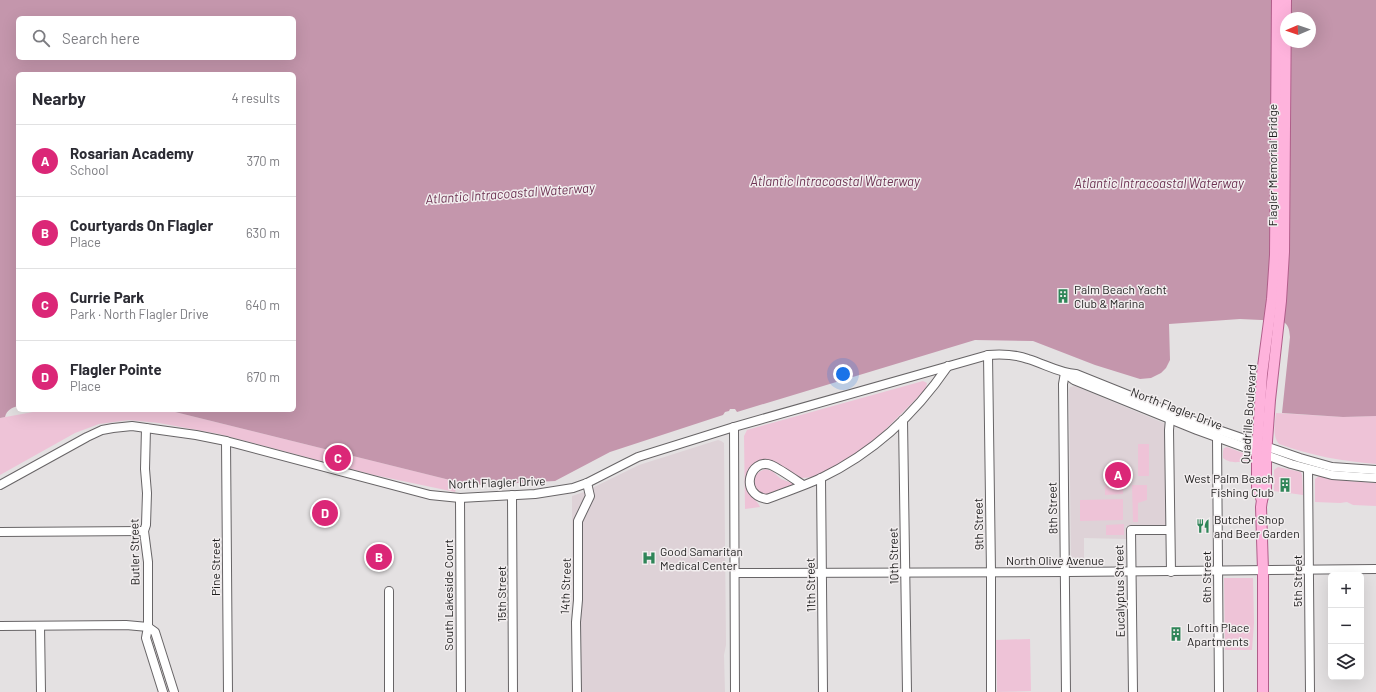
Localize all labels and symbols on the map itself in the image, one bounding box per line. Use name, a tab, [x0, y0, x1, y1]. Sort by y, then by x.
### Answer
north arrow	[1280, 12, 1316, 48]
street label: Flagler Memorial Bridge	[1265, 104, 1279, 226]
water label: Atlantic Intracoastal Waterway	[750, 173, 921, 189]
water label: Atlantic Intracoastal Waterway	[1074, 175, 1245, 191]
water label: Atlantic Intracoastal Waterway	[425, 179, 596, 207]
place label: Palm Beach Yacht Club & Marina	[1074, 282, 1167, 310]
building icon: Palm Beach Yacht Club & Marina	[1055, 288, 1071, 304]
your location	[833, 364, 853, 384]
street label: Quadrille Boulevard	[1238, 364, 1258, 464]
street label: North Flagler Drive	[1129, 384, 1225, 432]
pin: C	[325, 443, 351, 473]
pin: A	[1105, 460, 1131, 490]
place label: West Palm Beach Fishing Club	[1184, 471, 1274, 499]
street label: North Flagler Drive	[448, 473, 546, 491]
building icon: West Palm Beach Fishing Club	[1277, 477, 1293, 493]
street label: 8th Street	[1045, 482, 1059, 534]
pin: D	[312, 498, 338, 528]
street label: 9th Street	[971, 498, 985, 550]
place label: Butcher Shop and Beer Garden	[1214, 512, 1300, 540]
street label: Butler Street	[126, 518, 142, 586]
restaurant icon: Butcher Shop and Beer Garden	[1195, 518, 1211, 534]
street label: 10th Street	[886, 527, 900, 585]
street label: Pine Street	[208, 538, 222, 596]
street label: South Lakeside Court	[441, 539, 455, 651]
pin: B	[366, 542, 392, 572]
place label: Good Samaritan Medical Center	[660, 544, 743, 572]
street label: Eucalyptus Street	[1111, 545, 1127, 637]
hospital icon: Good Samaritan Medical Center	[641, 550, 657, 566]
street label: 6th Street	[1199, 551, 1213, 603]
street label: North Olive Avenue	[1006, 553, 1104, 567]
street label: 5th Street	[1290, 555, 1304, 607]
street label: 14th Street	[557, 557, 573, 615]
street label: 11th Street	[803, 558, 817, 612]
street label: 15th Street	[494, 566, 508, 622]
place label: Loftin Place Apartments	[1187, 620, 1249, 648]
building icon: Loftin Place Apartments	[1168, 626, 1184, 642]

